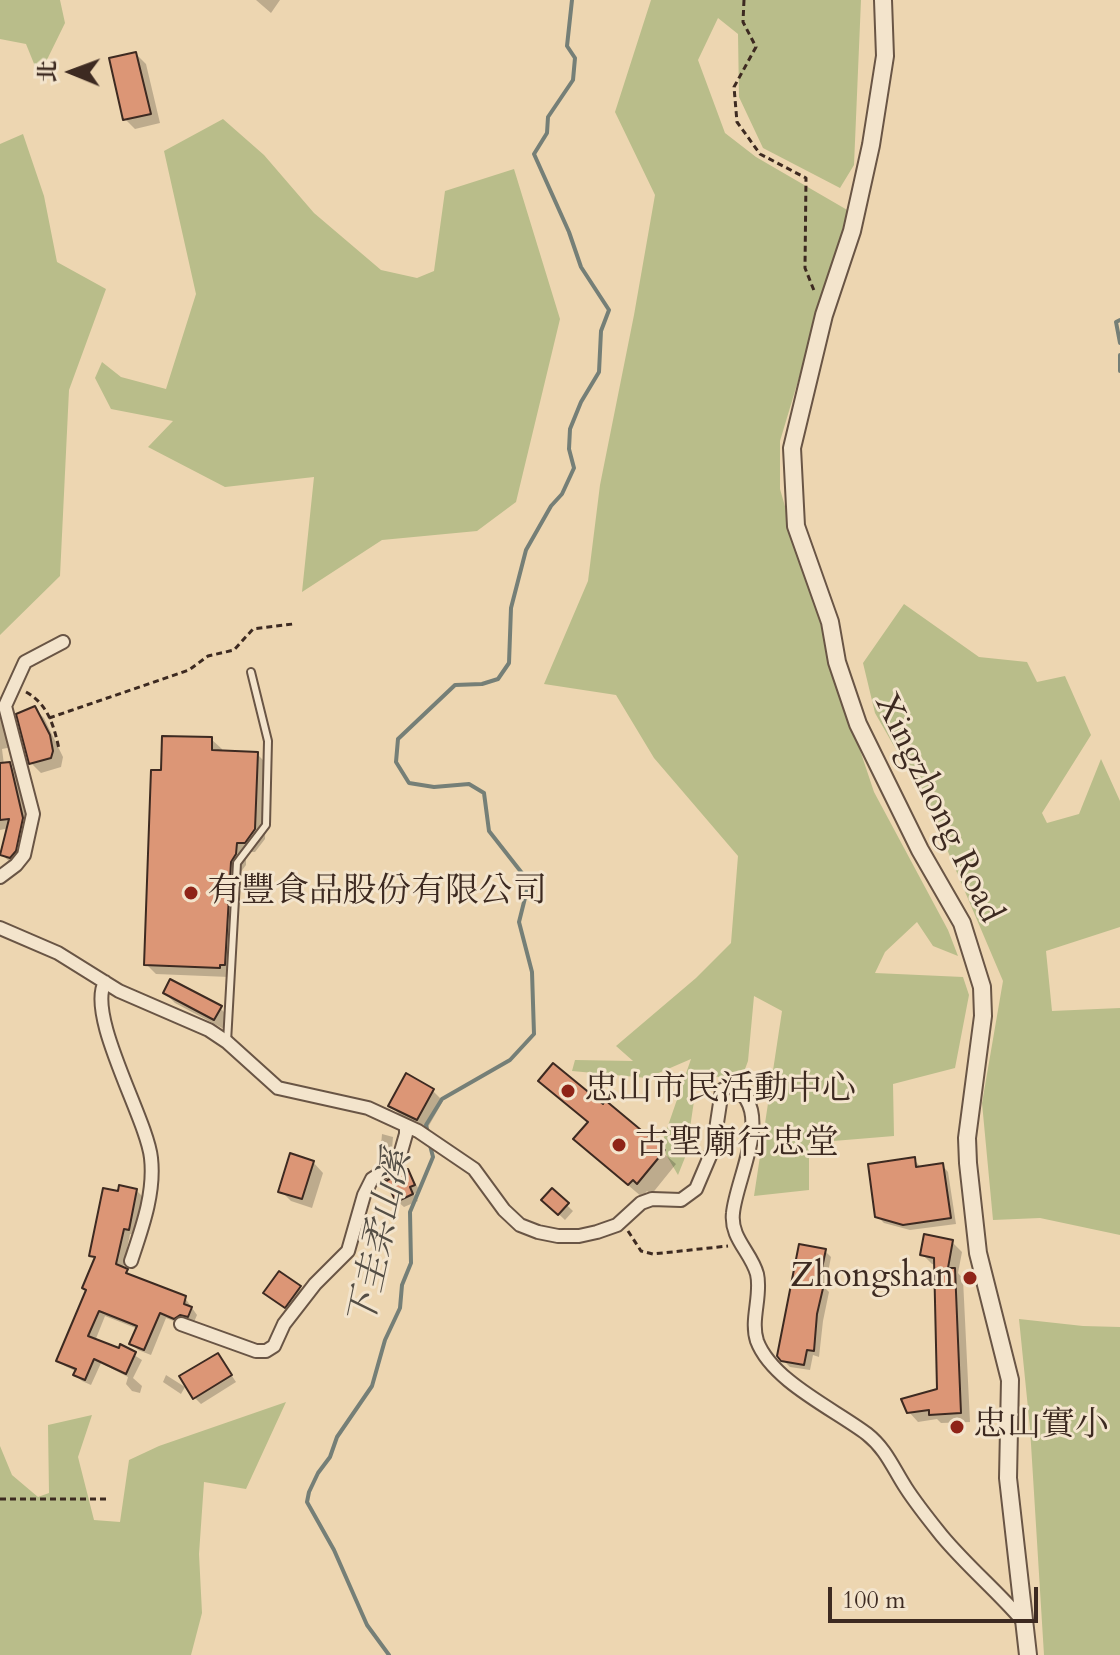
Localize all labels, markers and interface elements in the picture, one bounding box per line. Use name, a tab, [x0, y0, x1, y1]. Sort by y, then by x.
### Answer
north arrow	[32, 32, 112, 112]
text: 北	[33, 60, 63, 83]
street label: Xingzhong Road	[864, 688, 1010, 930]
place label: 有豐食品股份有限公司	[207, 873, 547, 913]
marker: 有豐食品股份有限公司	[182, 884, 200, 902]
place label: 忠山市民活動中心	[584, 1071, 856, 1111]
marker: 忠山市民活動中心	[559, 1082, 577, 1100]
place label: 古聖廟行忠堂	[635, 1125, 839, 1165]
marker: 古聖廟行忠堂	[610, 1136, 628, 1154]
water label: 下圭柔山溪	[342, 1146, 422, 1332]
place label: Zhongshan	[790, 1258, 954, 1298]
marker: Zhongshan	[961, 1269, 979, 1287]
place label: 忠山實小	[973, 1407, 1109, 1447]
marker: 忠山實小	[948, 1418, 966, 1436]
scale bar	[832, 1571, 1042, 1621]
text: 100 m	[842, 1584, 906, 1617]

